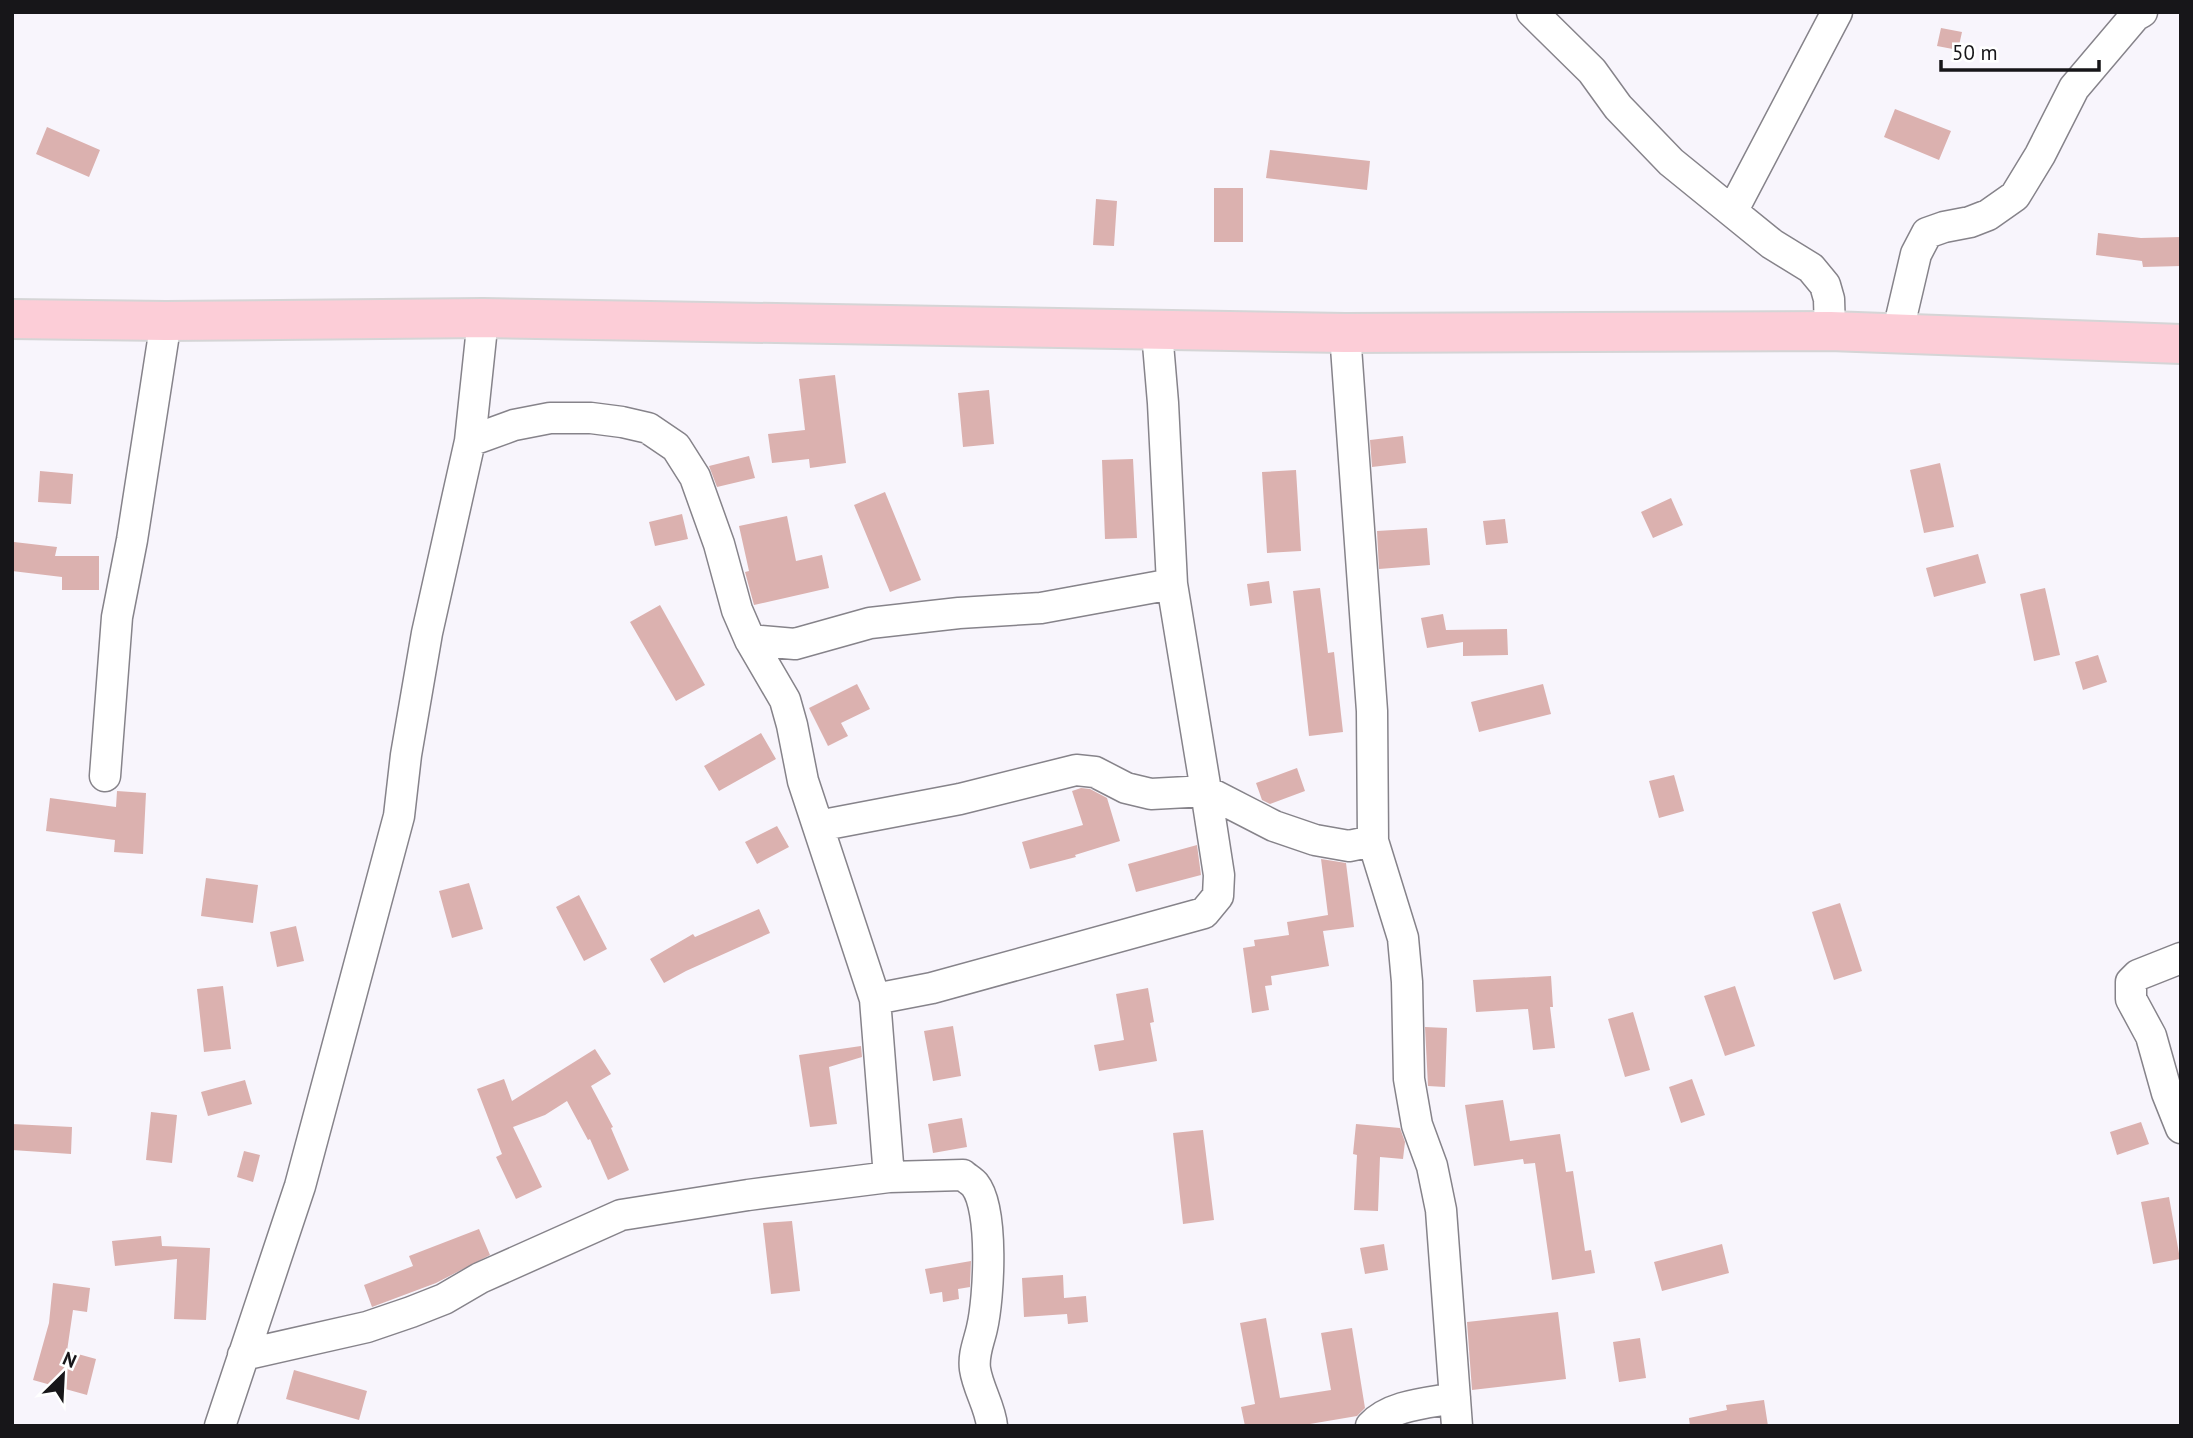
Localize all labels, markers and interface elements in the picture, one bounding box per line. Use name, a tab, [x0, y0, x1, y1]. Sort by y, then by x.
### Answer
scale bar	[1941, 28, 2098, 72]
text: 50 m	[1952, 39, 1998, 66]
north arrow	[28, 1340, 98, 1410]
text: N	[59, 1346, 80, 1373]

